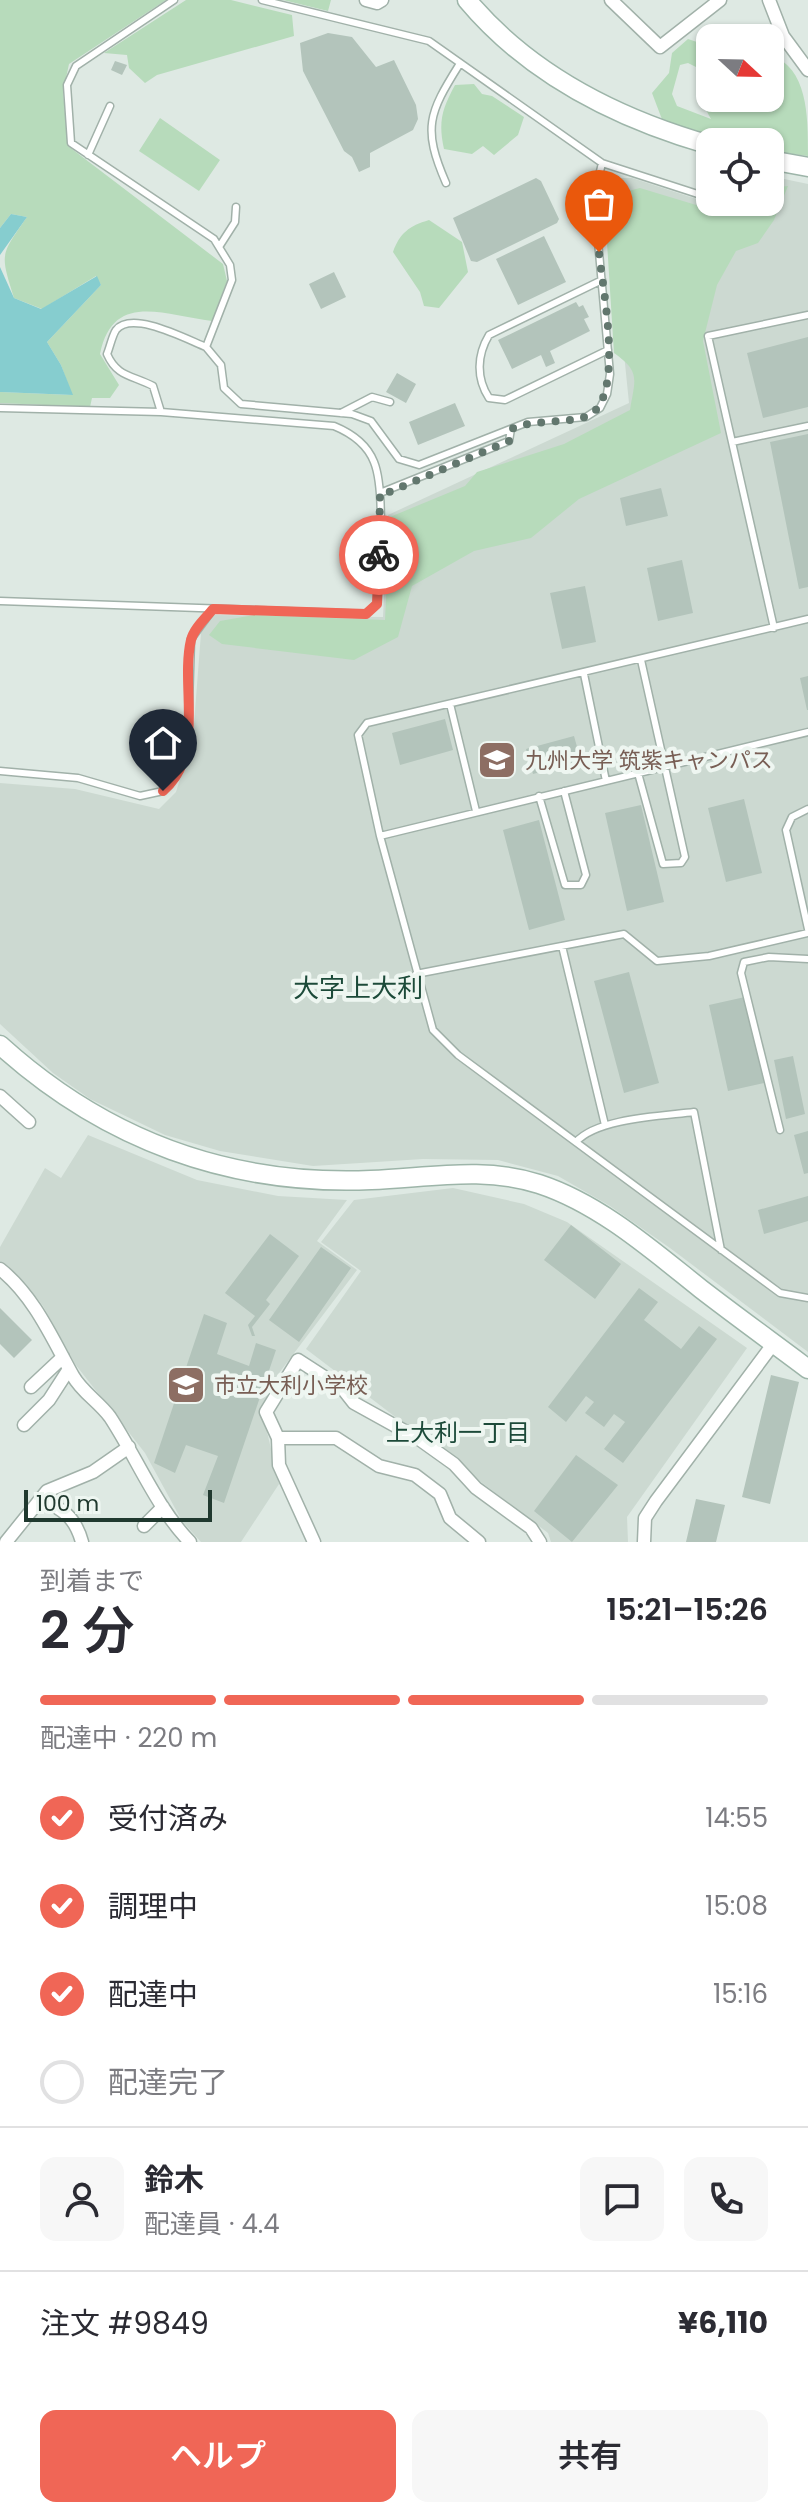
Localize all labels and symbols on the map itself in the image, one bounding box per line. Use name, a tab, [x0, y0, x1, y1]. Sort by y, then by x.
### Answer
north arrow	[696, 24, 784, 112]
pin	[565, 170, 633, 252]
courier	[339, 515, 419, 595]
pin	[129, 709, 197, 791]
school or university icon: 九州大学 筑紫キャンパス	[476, 739, 518, 781]
place label: 九州大学 筑紫キャンパス	[525, 745, 773, 776]
district label: 大字上大利	[293, 970, 423, 1006]
school or university icon: 市立大利小学校	[165, 1364, 207, 1406]
place label: 市立大利小学校	[214, 1370, 368, 1401]
district label: 上大利一丁目	[386, 1416, 530, 1449]
scale bar	[24, 1486, 212, 1522]

